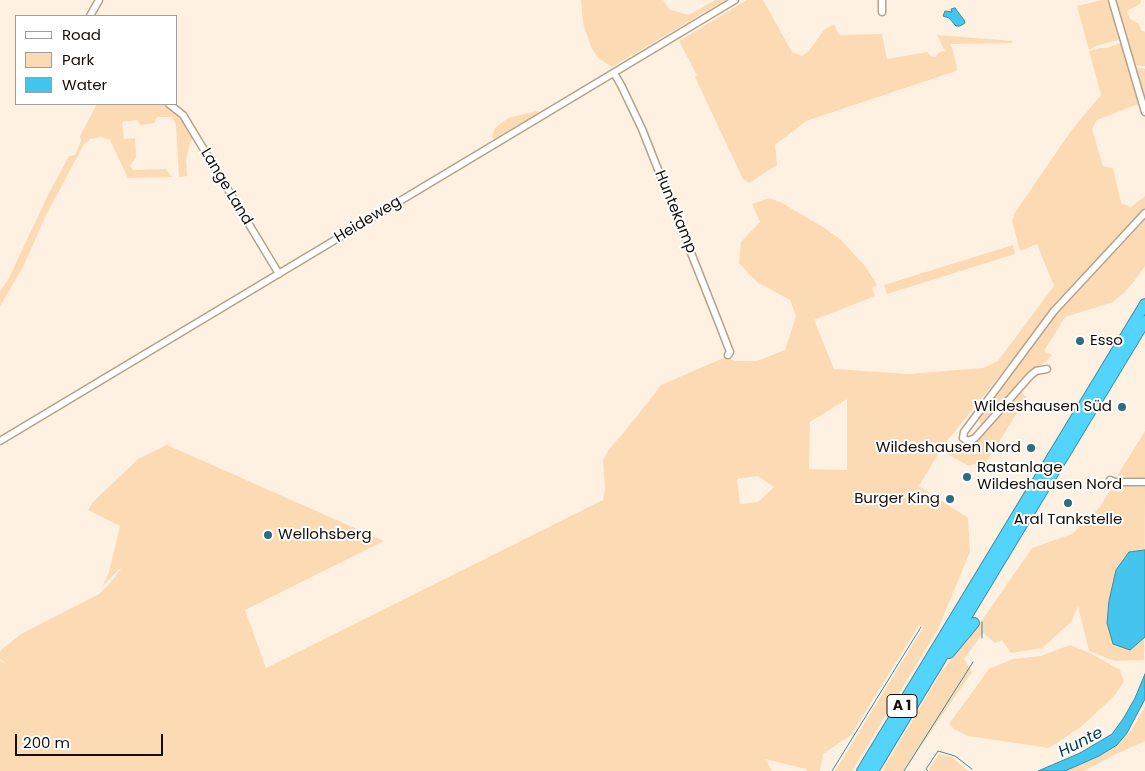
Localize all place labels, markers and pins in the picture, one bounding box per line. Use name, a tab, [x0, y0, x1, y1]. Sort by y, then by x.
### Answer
place label: Esso	[1090, 332, 1123, 350]
marker: Esso	[1074, 335, 1086, 347]
place label: Wildeshausen Süd	[974, 398, 1112, 416]
marker: Wildeshausen Süd	[1116, 401, 1128, 413]
place label: Wildeshausen Nord	[876, 439, 1021, 457]
marker: Wildeshausen Nord	[1025, 442, 1037, 454]
place label: Rastanlage Wildeshausen Nord	[977, 459, 1122, 494]
marker: Rastanlage Wildeshausen Nord	[961, 471, 973, 483]
place label: Burger King	[854, 490, 940, 508]
marker: Burger King	[944, 493, 956, 505]
marker: Aral Tankstelle	[1062, 497, 1074, 509]
place label: Aral Tankstelle	[1014, 511, 1122, 529]
place label: Wellohsberg	[278, 526, 372, 544]
marker: Wellohsberg	[262, 529, 274, 541]

